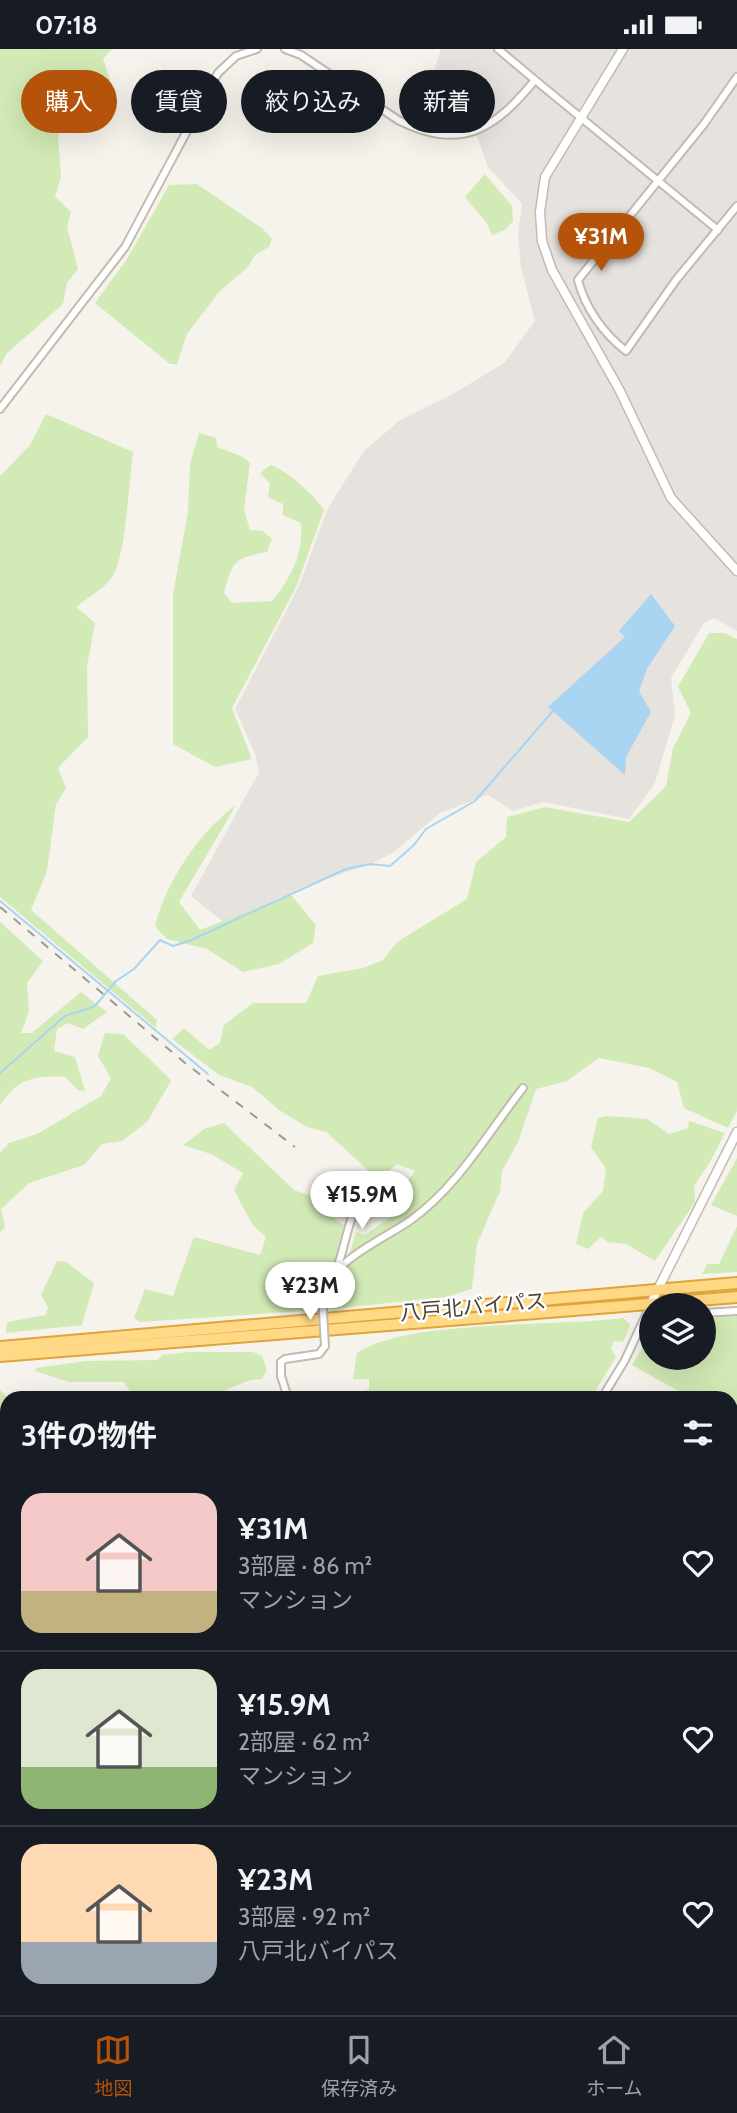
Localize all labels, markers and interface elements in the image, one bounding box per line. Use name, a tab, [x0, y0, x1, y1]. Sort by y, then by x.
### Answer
text: 07:18	[35, 9, 98, 41]
chip: 購入	[21, 70, 117, 133]
chip: 賃貸	[131, 70, 227, 133]
chip: 絞り込み	[241, 70, 385, 133]
chip: 新着	[399, 70, 495, 133]
pin: ¥31M	[560, 213, 642, 273]
text: ¥31M	[574, 222, 628, 250]
pin: ¥15.9M	[305, 1171, 419, 1231]
text: ¥15.9M	[326, 1180, 398, 1208]
pin: ¥23M	[269, 1263, 351, 1322]
text: ¥23M	[281, 1271, 339, 1299]
street label: 八戸北バイパス	[399, 1288, 547, 1325]
map controls	[639, 1293, 716, 1370]
button: layers	[639, 1293, 716, 1370]
icon: filters	[679, 1414, 717, 1452]
text: 3件の物件	[21, 1417, 157, 1454]
text: ¥31M	[238, 1510, 308, 1547]
icon: home	[77, 1521, 161, 1605]
icon: heart	[679, 1544, 717, 1582]
text: 3部屋 · 86 m²	[238, 1552, 372, 1580]
text: マンション	[238, 1586, 353, 1614]
text: ¥15.9M	[238, 1686, 331, 1723]
icon: home	[77, 1697, 161, 1781]
icon: heart	[679, 1720, 717, 1758]
text: 2部屋 · 62 m²	[238, 1728, 370, 1756]
text: マンション	[238, 1762, 353, 1790]
text: ¥23M	[238, 1861, 313, 1898]
icon: home	[77, 1872, 161, 1956]
icon: heart	[679, 1895, 717, 1933]
text: 3部屋 · 92 m²	[238, 1903, 370, 1931]
text: 八戸北バイパス	[238, 1937, 399, 1965]
tab: 地図	[94, 2031, 132, 2100]
tab: 保存済み	[321, 2031, 397, 2100]
tab: ホーム	[586, 2031, 643, 2100]

